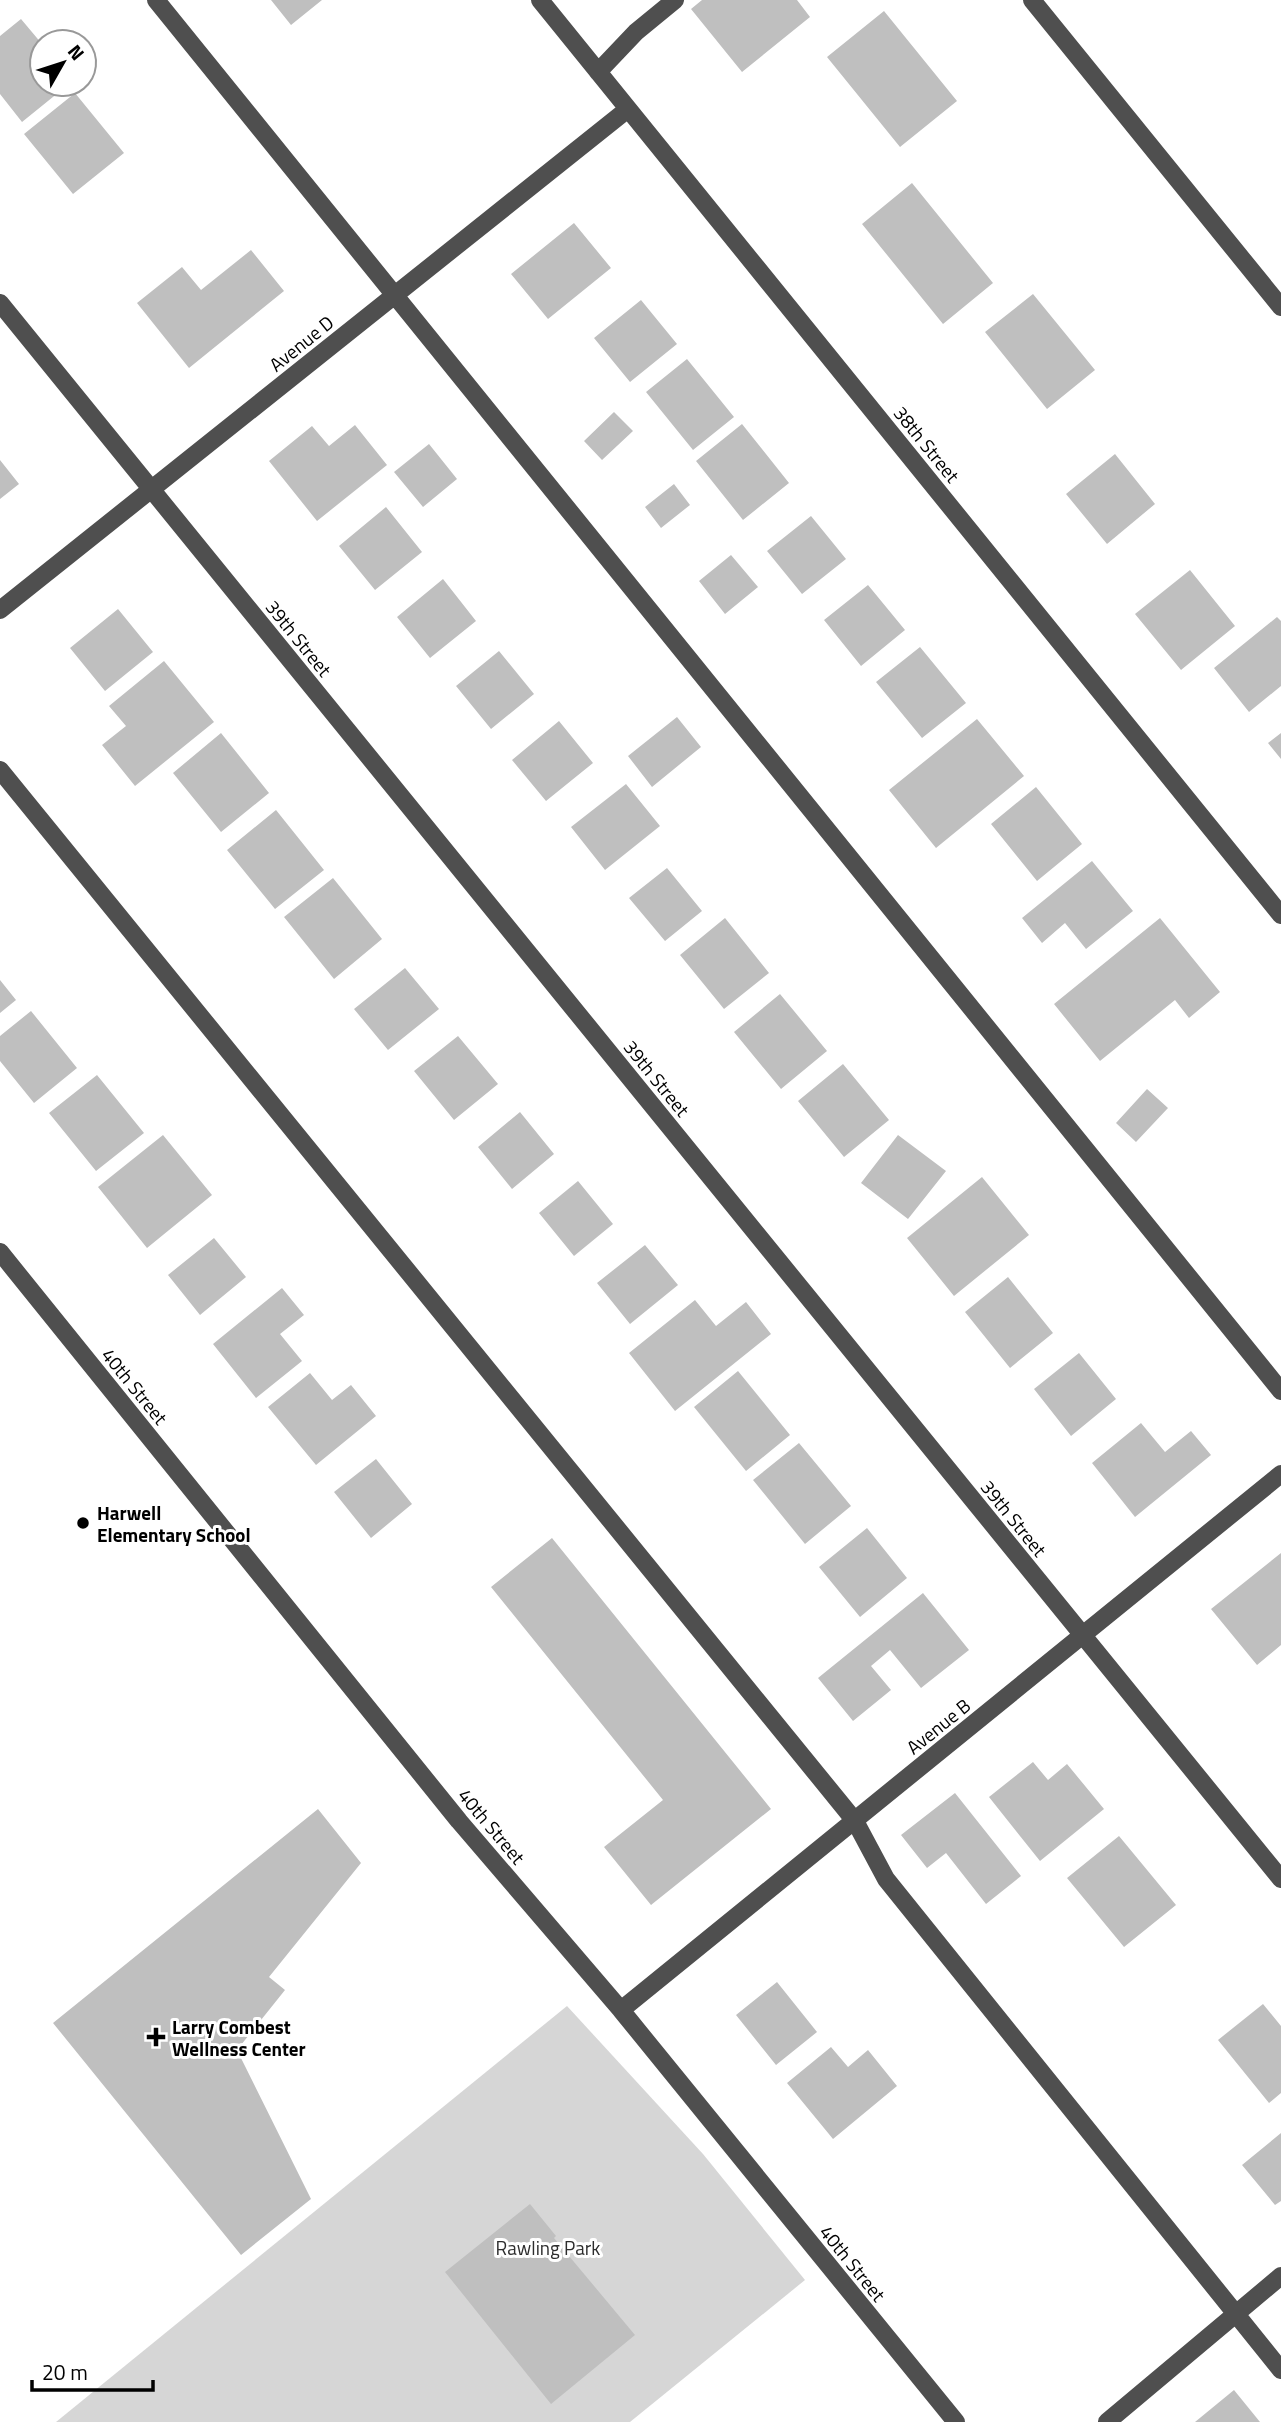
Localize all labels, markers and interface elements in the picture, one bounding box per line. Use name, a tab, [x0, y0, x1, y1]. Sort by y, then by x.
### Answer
north arrow	[28, 28, 98, 98]
text: N	[61, 38, 92, 66]
street label: Avenue D	[262, 308, 340, 378]
street label: 38th Street	[887, 399, 967, 489]
street label: 39th Street	[259, 593, 339, 683]
street label: 39th Street	[617, 1033, 697, 1123]
street label: 40th Street	[95, 1341, 175, 1431]
street label: 39th Street	[974, 1473, 1054, 1563]
place label: Harwell Elementary School	[97, 1498, 251, 1549]
marker: Harwell Elementary School	[75, 1515, 91, 1531]
street label: Avenue B	[900, 1691, 976, 1761]
street label: 40th Street	[452, 1782, 533, 1871]
place label: Larry Combest Wellness Center	[172, 2012, 306, 2063]
marker: Larry Combest Wellness Center	[146, 2027, 166, 2047]
street label: 40th Street	[813, 2218, 893, 2308]
park label: Rawling Park	[496, 2233, 600, 2262]
scale bar	[32, 2348, 152, 2392]
text: 20 m	[42, 2356, 88, 2388]

